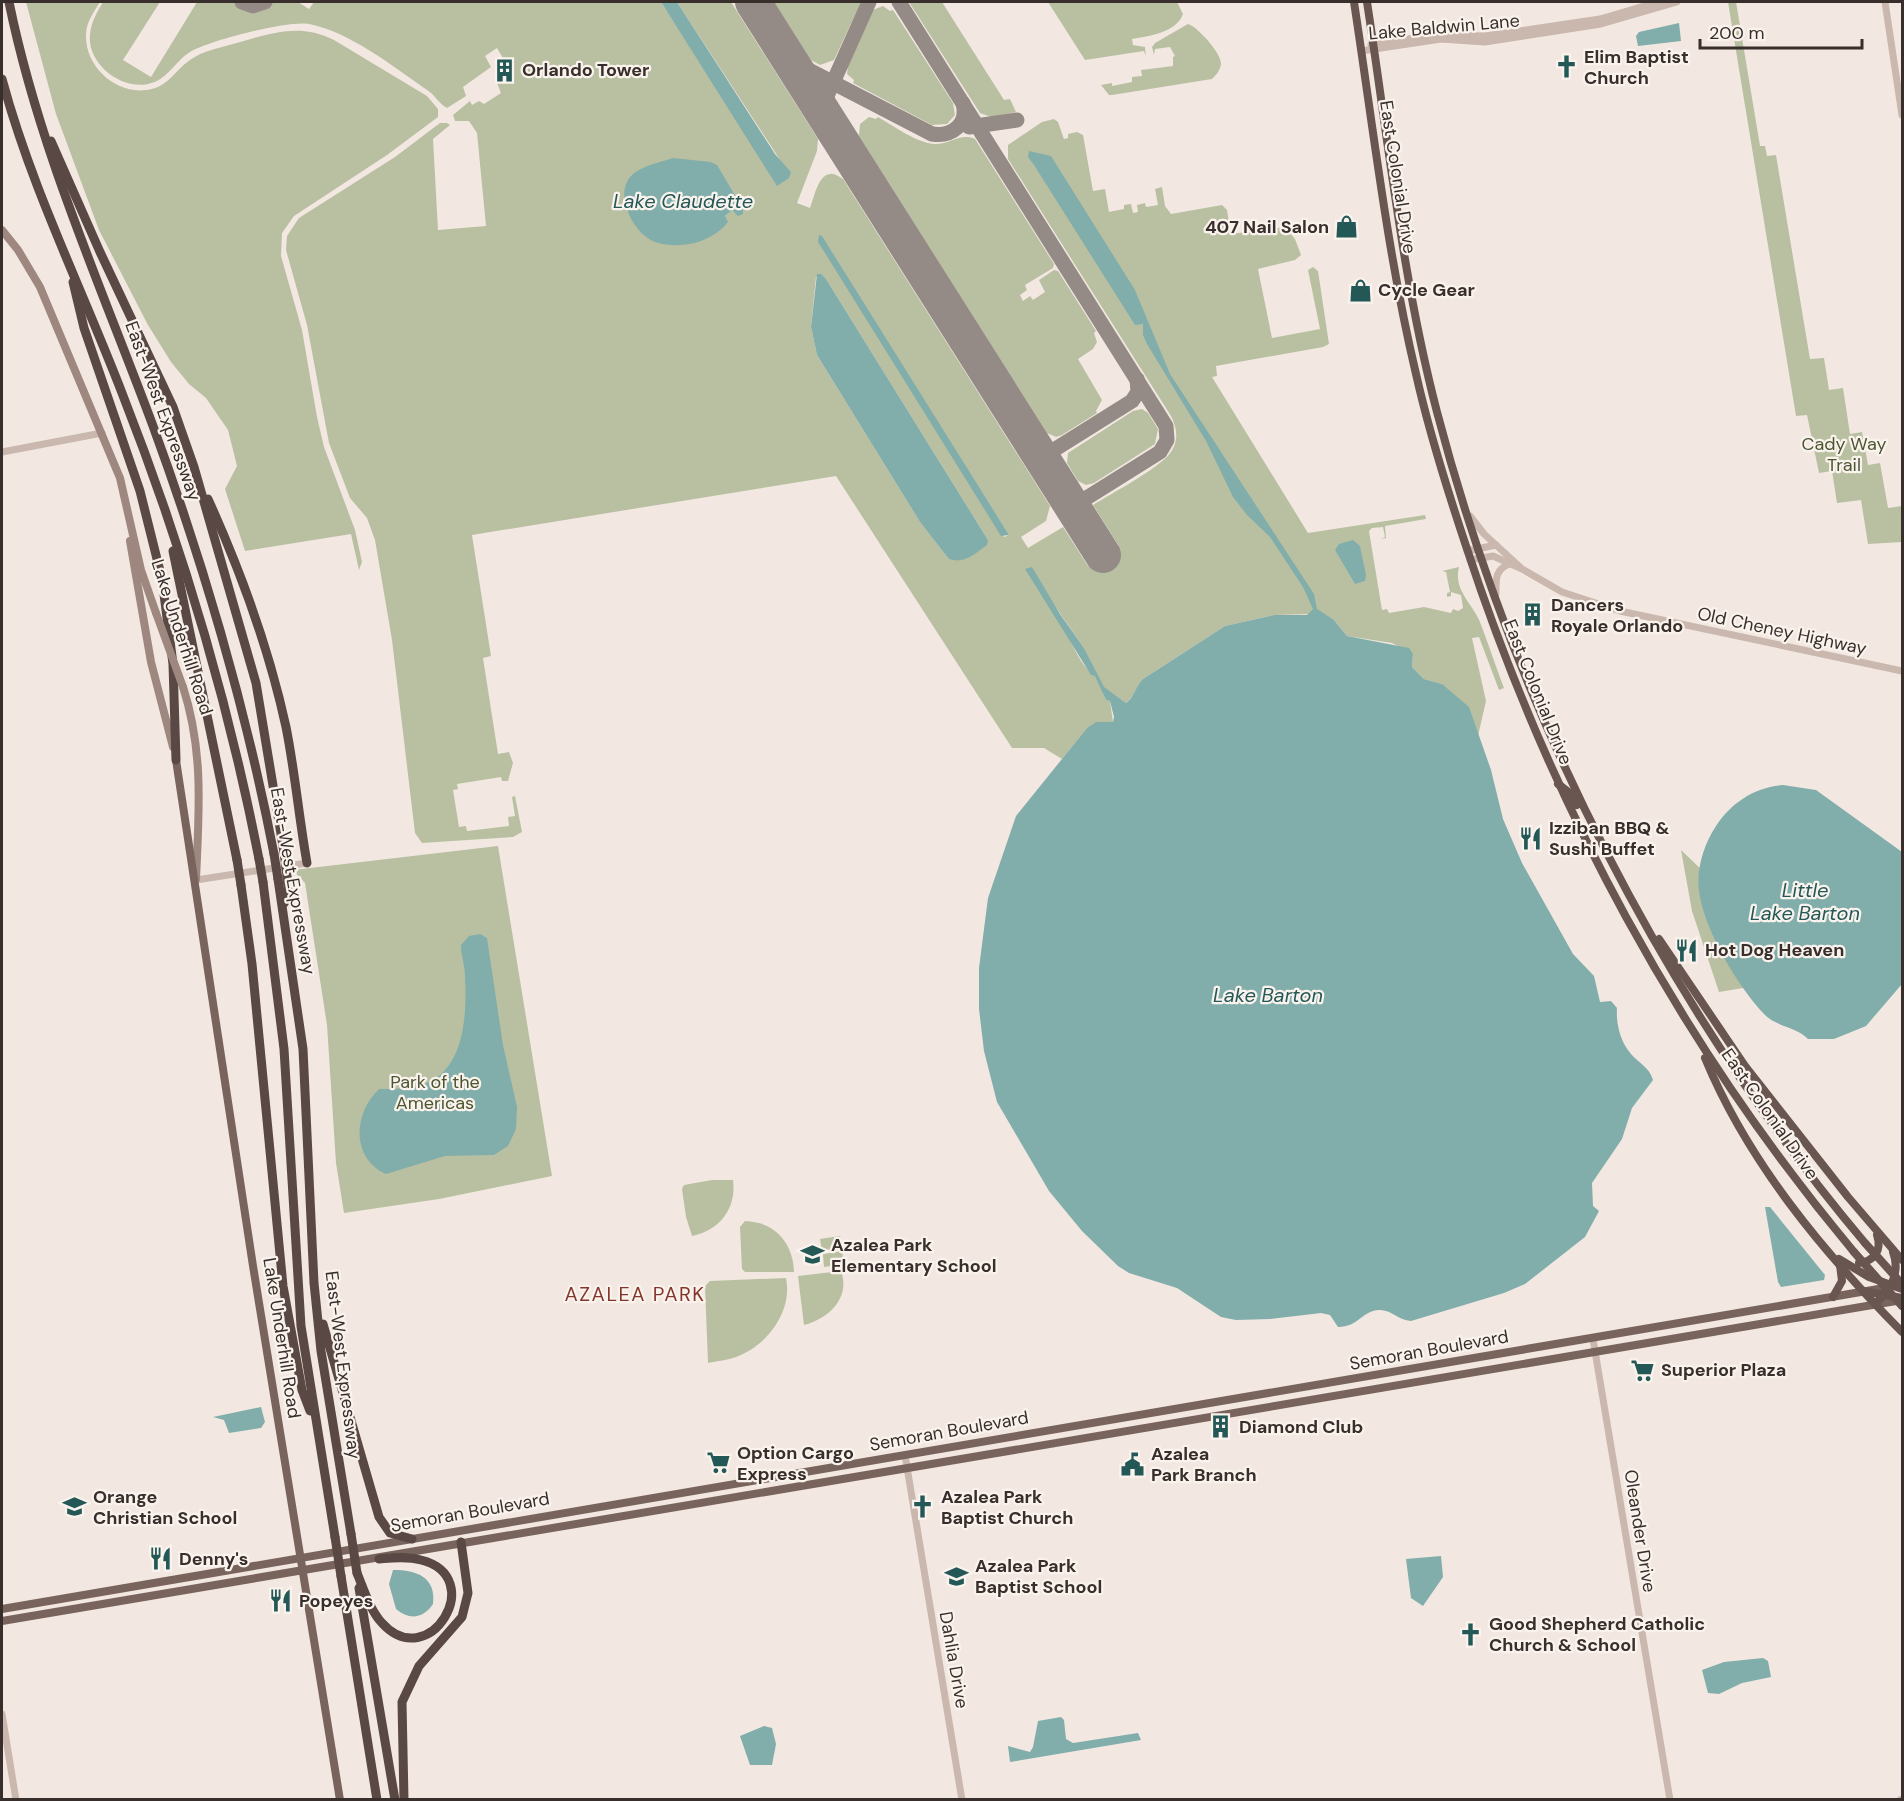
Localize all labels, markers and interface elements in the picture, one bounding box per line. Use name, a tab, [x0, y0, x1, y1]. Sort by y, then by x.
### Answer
street label: Lake Baldwin Lane	[1367, 8, 1521, 46]
scale bar	[1700, 12, 1862, 50]
text: 200 m	[1709, 21, 1765, 45]
place label: Elim Baptist Church	[1584, 45, 1689, 90]
church icon: Elim Baptist Church	[1553, 54, 1579, 80]
building icon: Orlando Tower	[491, 57, 517, 83]
place label: Orlando Tower	[522, 58, 649, 82]
street label: East Colonial Drive	[1374, 99, 1422, 255]
water label: Lake Claudette	[613, 188, 753, 214]
shop icon: 407 Nail Salon	[1334, 214, 1360, 240]
place label: 407 Nail Salon	[1205, 215, 1329, 239]
shop icon: Cycle Gear	[1347, 277, 1373, 303]
place label: Cycle Gear	[1378, 278, 1475, 302]
street label: East-West Expressway	[119, 318, 207, 504]
park label: Cady Way Trail	[1802, 432, 1886, 477]
street label: Lake Underhill Road	[145, 556, 219, 718]
place label: Dancers Royale Orlando	[1551, 593, 1683, 638]
street label: Old Cheney Highway	[1695, 601, 1869, 661]
building icon: Dancers Royale Orlando	[1520, 602, 1546, 628]
street label: East Colonial Drive	[1498, 616, 1578, 768]
street label: East-West Expressway	[265, 786, 321, 976]
place label: Izziban BBQ & Sushi Buffet	[1549, 816, 1670, 861]
restaurant icon: Izziban BBQ & Sushi Buffet	[1518, 825, 1544, 851]
water label: Little Lake Barton	[1750, 877, 1860, 926]
restaurant icon: Hot Dog Heaven	[1674, 937, 1700, 963]
place label: Hot Dog Heaven	[1705, 938, 1844, 962]
water label: Lake Barton	[1213, 982, 1323, 1008]
street label: East Colonial Drive	[1716, 1044, 1824, 1184]
park label: Park of the Americas	[390, 1070, 480, 1115]
place label: Azalea Park Elementary School	[831, 1233, 997, 1278]
school or university icon: Azalea Park Elementary School	[800, 1242, 826, 1268]
street label: Lake Underhill Road	[257, 1256, 307, 1420]
street label: East-West Expressway	[320, 1269, 366, 1461]
district label: AZALEA PARK	[565, 1281, 706, 1307]
street label: Semoran Boulevard	[1348, 1324, 1510, 1376]
supermarket icon: Superior Plaza	[1630, 1357, 1656, 1383]
place label: Superior Plaza	[1661, 1358, 1786, 1382]
street label: Semoran Boulevard	[868, 1405, 1030, 1457]
building icon: Diamond Club	[1208, 1414, 1234, 1440]
place label: Diamond Club	[1239, 1415, 1363, 1439]
place label: Option Cargo Express	[737, 1441, 854, 1486]
place label: Azalea Park Branch	[1151, 1442, 1257, 1487]
supermarket icon: Option Cargo Express	[706, 1450, 732, 1476]
public building icon: Azalea Park Branch	[1120, 1451, 1146, 1477]
street label: Oleander Drive	[1618, 1468, 1662, 1594]
place label: Orange Christian School	[93, 1485, 237, 1530]
place label: Azalea Park Baptist Church	[941, 1485, 1073, 1530]
street label: Semoran Boulevard	[389, 1486, 551, 1538]
school or university icon: Orange Christian School	[62, 1494, 88, 1520]
church icon: Azalea Park Baptist Church	[910, 1494, 936, 1520]
restaurant icon: Denny's	[148, 1546, 174, 1572]
place label: Denny's	[179, 1547, 248, 1571]
place label: Azalea Park Baptist School	[975, 1554, 1102, 1599]
school or university icon: Azalea Park Baptist School	[944, 1563, 970, 1589]
restaurant icon: Popeyes	[268, 1588, 294, 1614]
place label: Popeyes	[299, 1589, 373, 1613]
street label: Dahlia Drive	[934, 1610, 974, 1710]
place label: Good Shepherd Catholic Church & School	[1489, 1612, 1705, 1657]
church icon: Good Shepherd Catholic Church & School	[1458, 1621, 1484, 1647]

